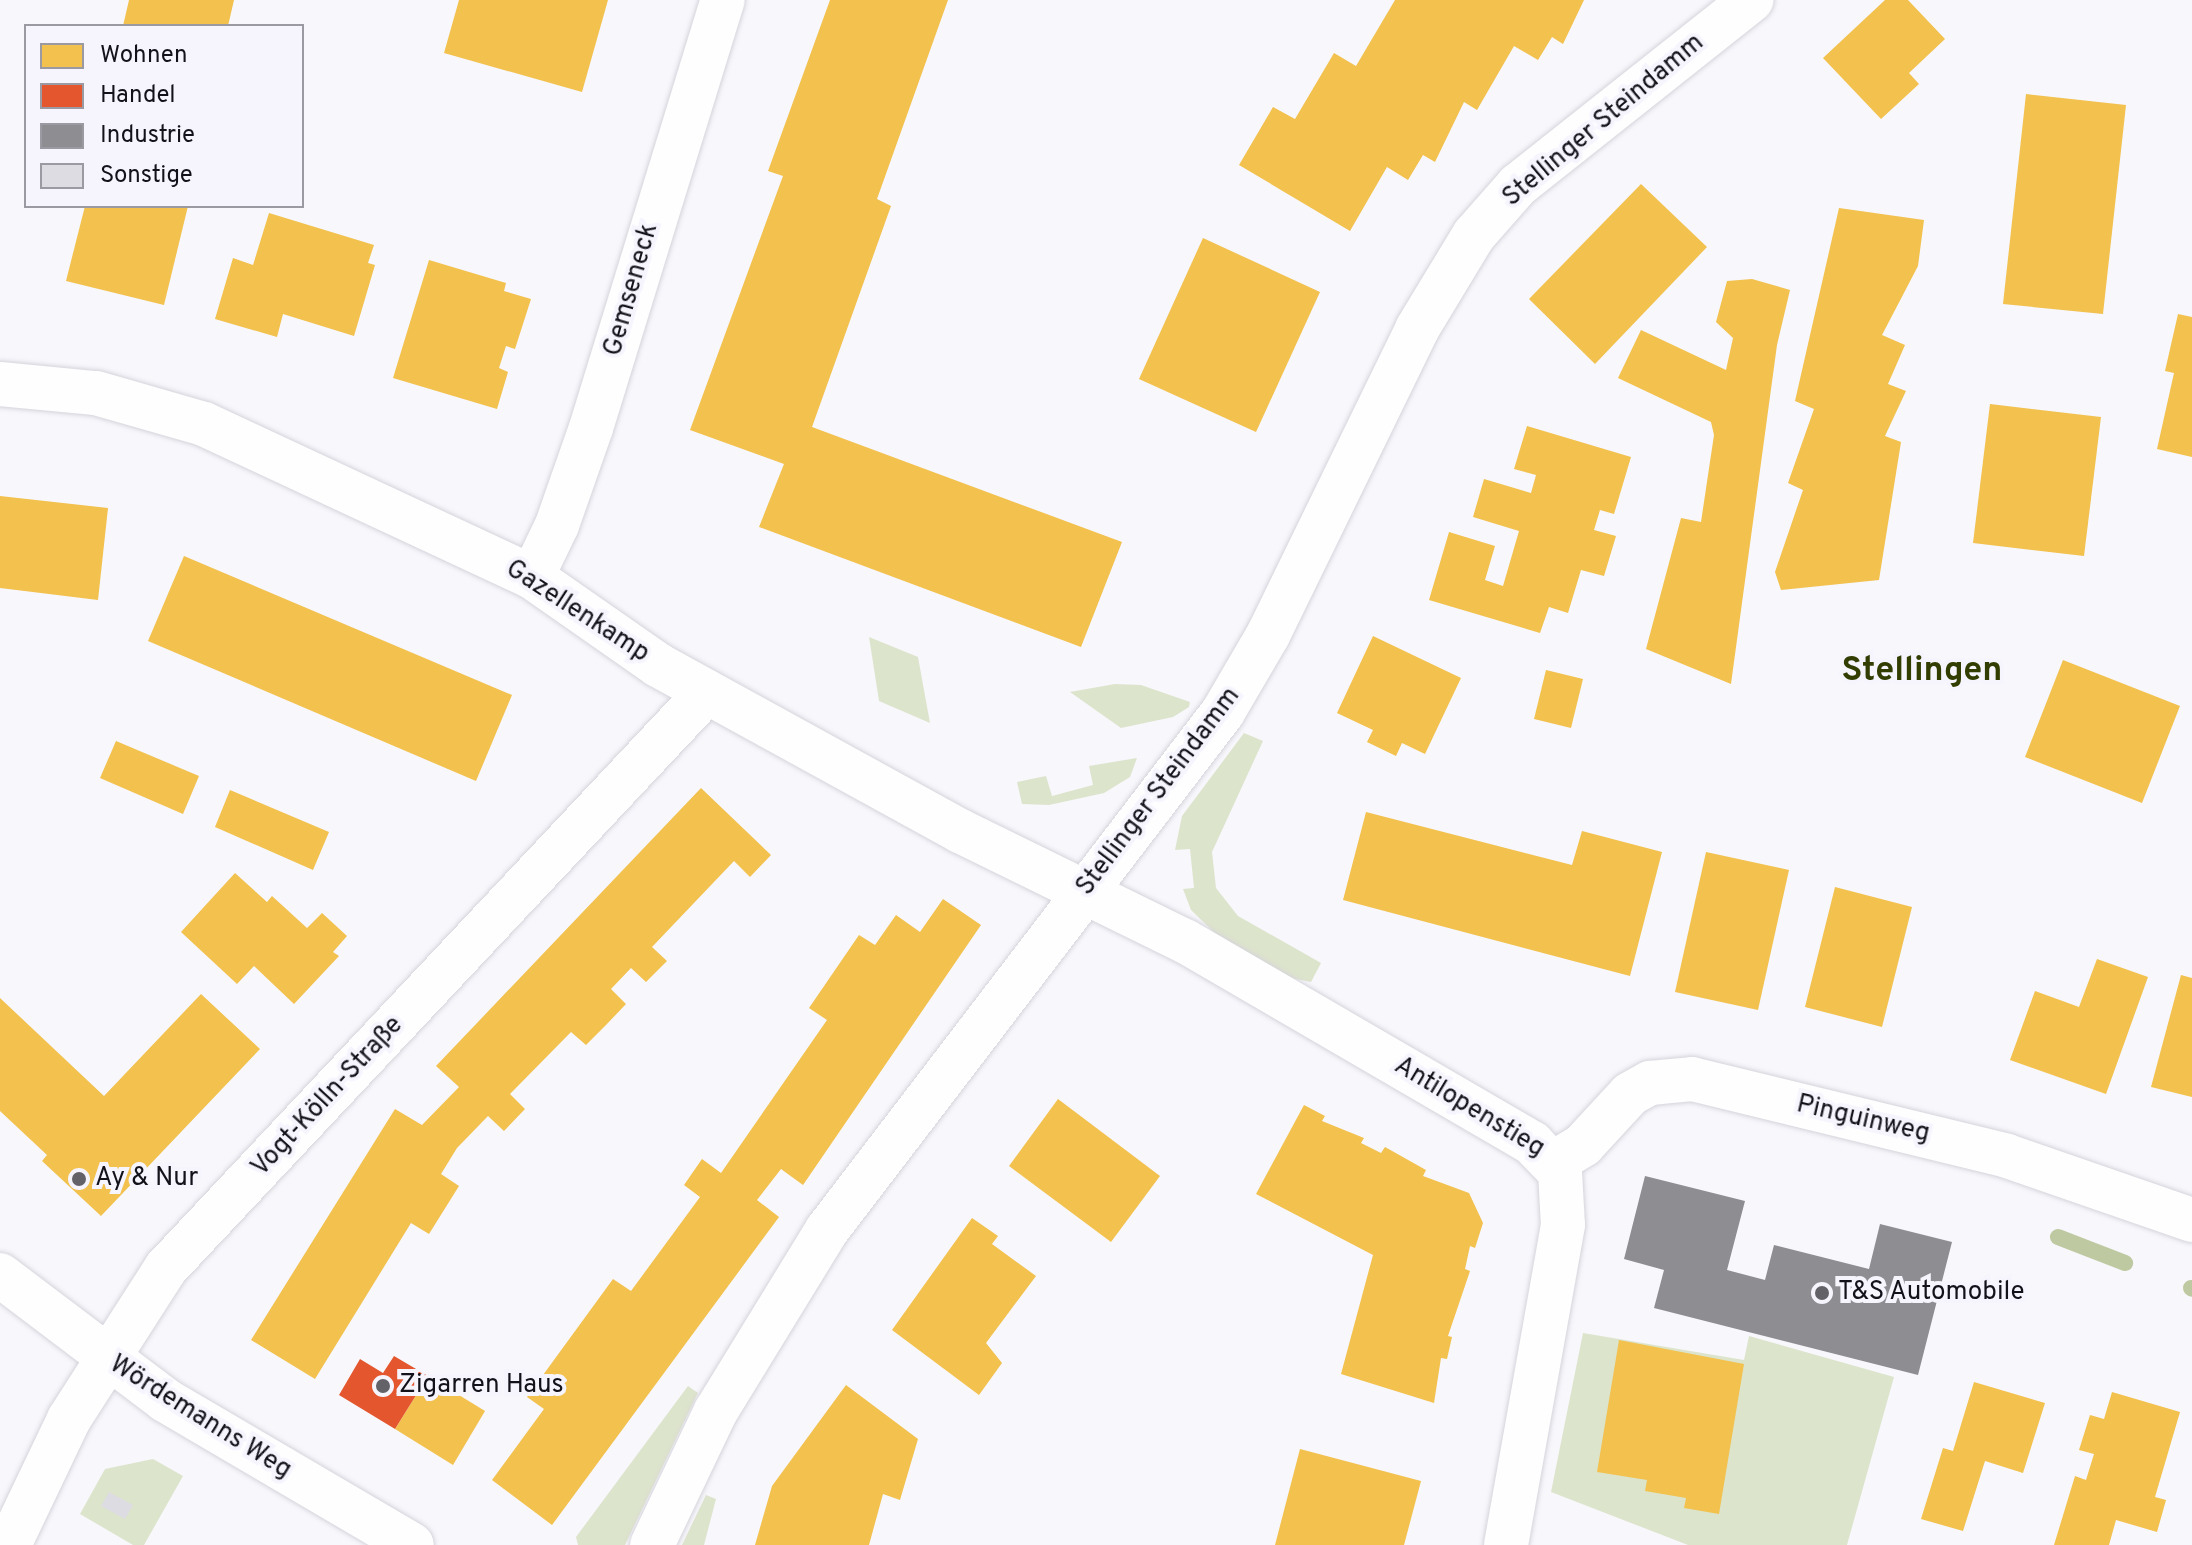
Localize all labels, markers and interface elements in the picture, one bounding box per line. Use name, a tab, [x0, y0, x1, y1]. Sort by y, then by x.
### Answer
legend	[24, 24, 304, 208]
street label: Stellinger Steindamm	[1497, 28, 1711, 214]
text: Wohnen	[100, 41, 187, 71]
text: Handel	[100, 81, 176, 111]
text: Industrie	[100, 121, 195, 151]
text: Sonstige	[100, 161, 193, 191]
street label: Gemseneck	[598, 220, 666, 360]
street label: Gazellenkamp	[499, 554, 655, 670]
district label: Stellingen	[1842, 652, 2002, 692]
street label: Stellinger Steindamm	[1071, 682, 1247, 902]
street label: Vogt-Kölln-Straße	[246, 1010, 410, 1184]
street label: Antilopenstieg	[1388, 1051, 1550, 1165]
street label: Pinguinweg	[1793, 1090, 1933, 1150]
place label: Ay & Nur	[95, 1163, 198, 1195]
marker: Ay & Nur	[70, 1170, 88, 1188]
place label: T&S Automobile	[1838, 1277, 2025, 1309]
marker: T&S Automobile	[1813, 1284, 1831, 1302]
street label: Wördemanns Weg	[103, 1349, 297, 1487]
place label: Zigarren Haus	[399, 1370, 564, 1402]
marker: Zigarren Haus	[374, 1377, 392, 1395]

